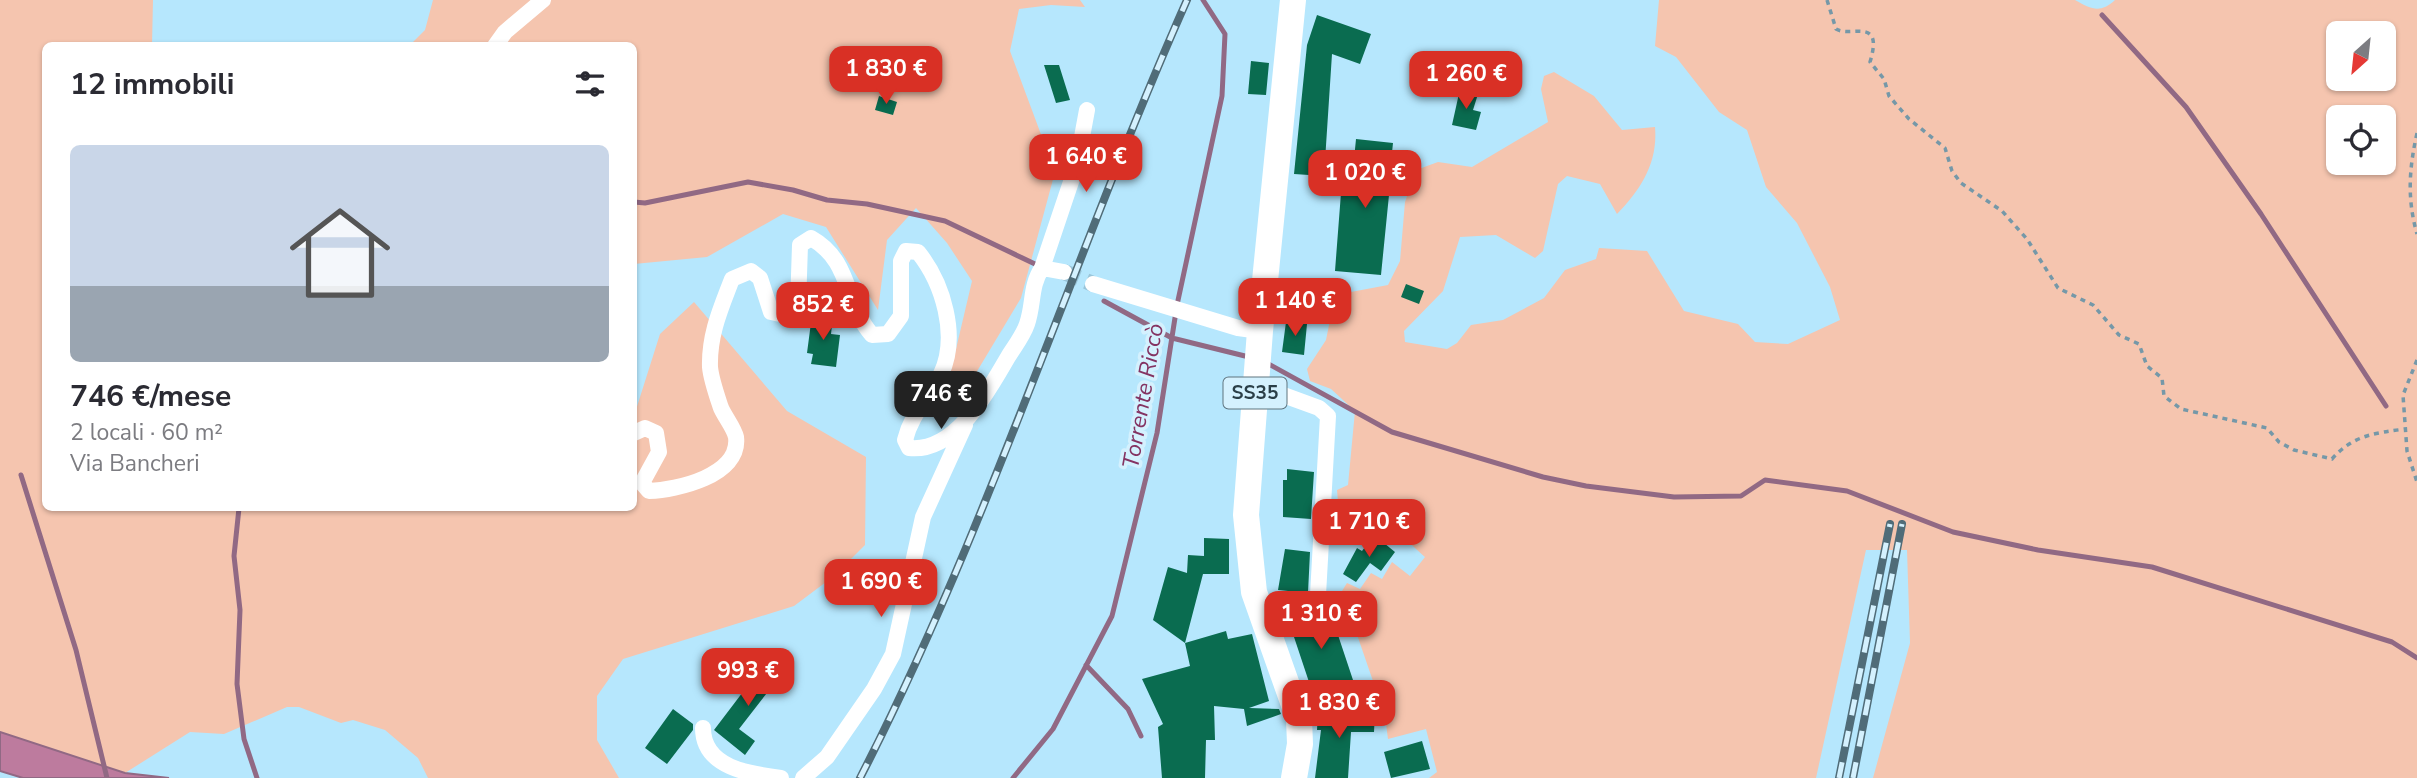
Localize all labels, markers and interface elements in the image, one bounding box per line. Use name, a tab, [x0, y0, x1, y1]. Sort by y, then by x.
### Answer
north arrow	[2326, 21, 2396, 91]
map controls	[2326, 21, 2396, 175]
pin: 1 830 €	[821, 46, 951, 106]
pin: 1 260 €	[1401, 52, 1531, 111]
text: 1 830 €	[845, 53, 927, 84]
text: 1 260 €	[1425, 58, 1507, 89]
text: 12 immobili	[70, 64, 235, 105]
icon: filters	[571, 65, 609, 103]
button: locate	[2326, 105, 2396, 175]
pin: 1 640 €	[1021, 134, 1151, 194]
text: 1 640 €	[1045, 141, 1127, 172]
pin: 1 020 €	[1300, 150, 1430, 210]
text: 1 020 €	[1324, 157, 1406, 188]
icon: home	[277, 190, 403, 316]
pin: 1 140 €	[1230, 278, 1360, 338]
pin: 852 €	[774, 282, 872, 342]
text: 1 140 €	[1254, 285, 1336, 316]
text: 852 €	[792, 289, 854, 320]
water label: Torrente Riccò	[1115, 321, 1171, 471]
pin: 746 €	[892, 372, 990, 431]
text: 746 €/mese	[70, 376, 231, 417]
text: 746 €	[910, 378, 972, 409]
road number: SS35	[1224, 378, 1286, 408]
text: 2 locali · 60 m²	[70, 417, 223, 448]
text: Via Bancheri	[70, 448, 200, 479]
pin: 1 710 €	[1304, 500, 1434, 559]
text: 1 710 €	[1328, 506, 1410, 537]
pin: 1 690 €	[816, 560, 946, 619]
text: 1 690 €	[840, 566, 922, 597]
pin: 1 310 €	[1256, 592, 1386, 651]
text: 1 310 €	[1280, 598, 1362, 629]
pin: 993 €	[699, 648, 797, 708]
text: 993 €	[717, 655, 779, 686]
pin: 1 830 €	[1274, 680, 1404, 740]
text: 1 830 €	[1298, 687, 1380, 718]

